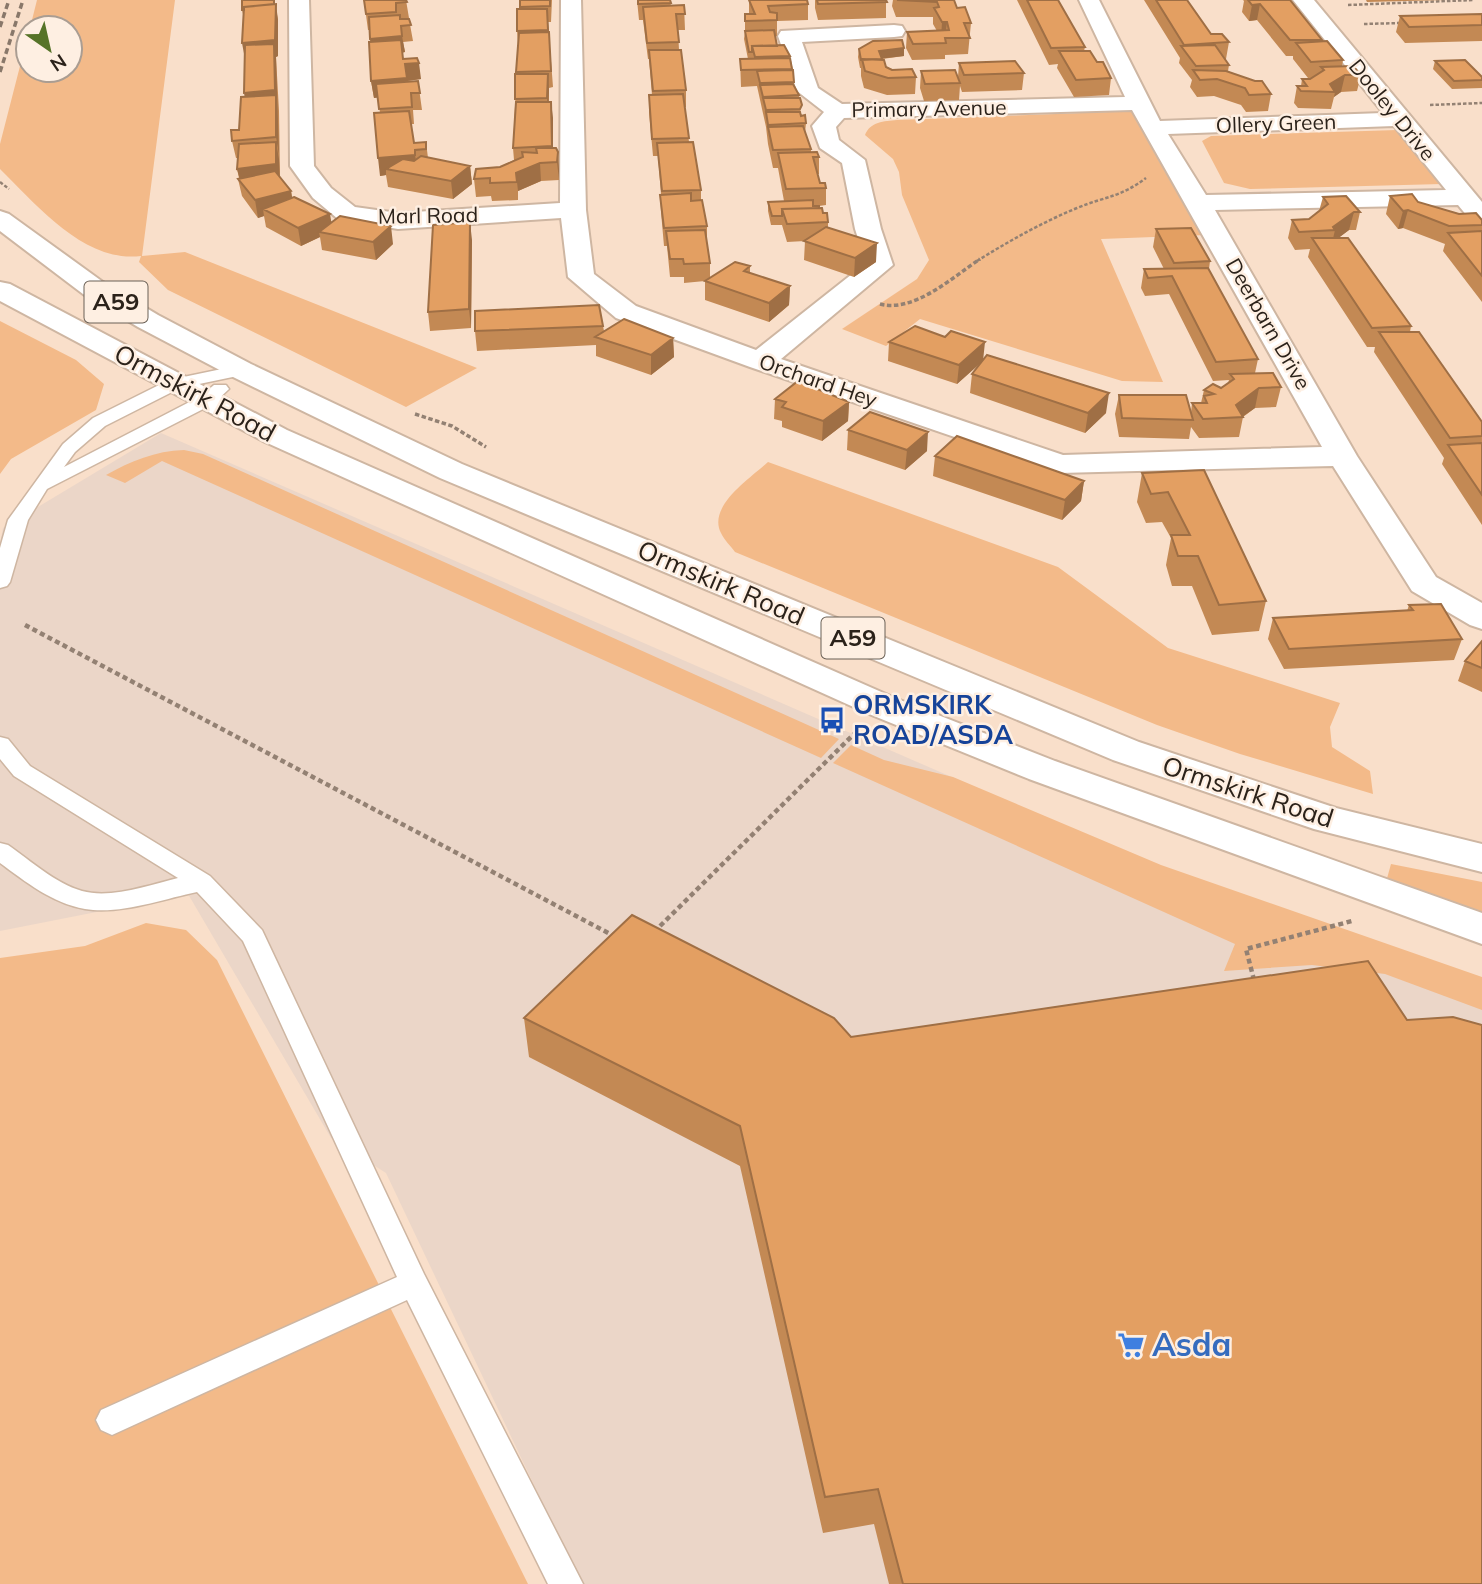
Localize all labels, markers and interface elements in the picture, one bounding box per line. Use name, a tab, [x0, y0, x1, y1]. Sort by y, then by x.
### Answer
north arrow	[14, 14, 84, 84]
text: N	[46, 49, 71, 77]
street label: Dooley Drive	[1344, 53, 1442, 165]
street label: Primary Avenue	[851, 94, 1007, 122]
street label: Ollery Green	[1215, 108, 1337, 138]
street label: Marl Road	[378, 201, 478, 229]
street label: Deerbarn Drive	[1221, 253, 1317, 394]
road number: A59	[85, 282, 148, 323]
street label: Ormskirk Road	[109, 336, 282, 449]
street label: Orchard Hey	[756, 348, 881, 412]
street label: Ormskirk Road	[633, 533, 810, 633]
road number: A59	[822, 618, 884, 658]
place label: ORMSKIRK ROAD/ASDA	[853, 688, 1013, 751]
bus stop icon: ORMSKIRK ROAD/ASDA	[817, 705, 847, 735]
street label: Ormskirk Road	[1158, 748, 1338, 835]
place label: Asda	[1152, 1324, 1231, 1364]
supermarket icon: Asda	[1116, 1330, 1146, 1360]

